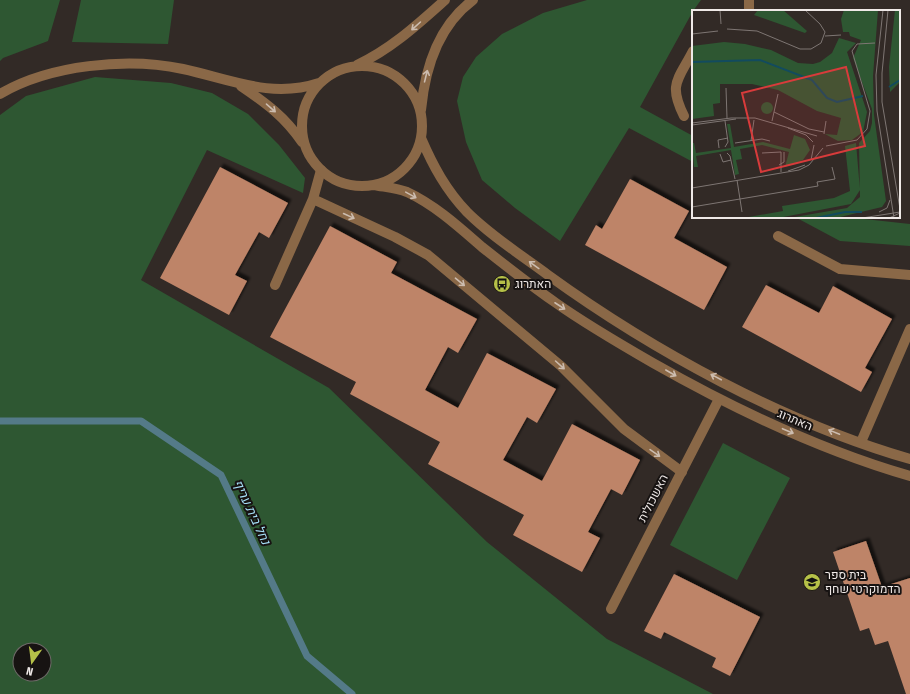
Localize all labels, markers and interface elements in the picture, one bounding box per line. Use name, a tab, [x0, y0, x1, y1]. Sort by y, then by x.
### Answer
inset map	[692, 10, 900, 218]
one-way arrow	[411, 21, 421, 31]
one-way arrow	[423, 69, 431, 82]
one-way arrow	[266, 103, 276, 112]
one-way arrow	[405, 192, 417, 199]
one-way arrow	[343, 212, 355, 220]
one-way arrow	[529, 261, 540, 269]
bus stop icon: האתרוג	[492, 274, 512, 294]
one-way arrow	[454, 277, 465, 286]
place label: האתרוג	[515, 277, 551, 291]
one-way arrow	[554, 302, 565, 310]
one-way arrow	[554, 360, 564, 369]
one-way arrow	[665, 370, 677, 378]
one-way arrow	[710, 373, 722, 381]
street label: האתרוג	[776, 406, 814, 434]
one-way arrow	[781, 428, 793, 435]
one-way arrow	[828, 428, 840, 436]
one-way arrow	[649, 449, 660, 457]
street label: האשכולית	[635, 472, 671, 524]
water label: נחל בית עריף	[230, 477, 274, 548]
place label: בית ספר הדמוקרטי שחף	[825, 568, 901, 596]
school or university icon: בית ספר הדמוקרטי שחף	[802, 572, 822, 592]
north arrow	[12, 642, 52, 682]
text: N	[25, 664, 34, 678]

